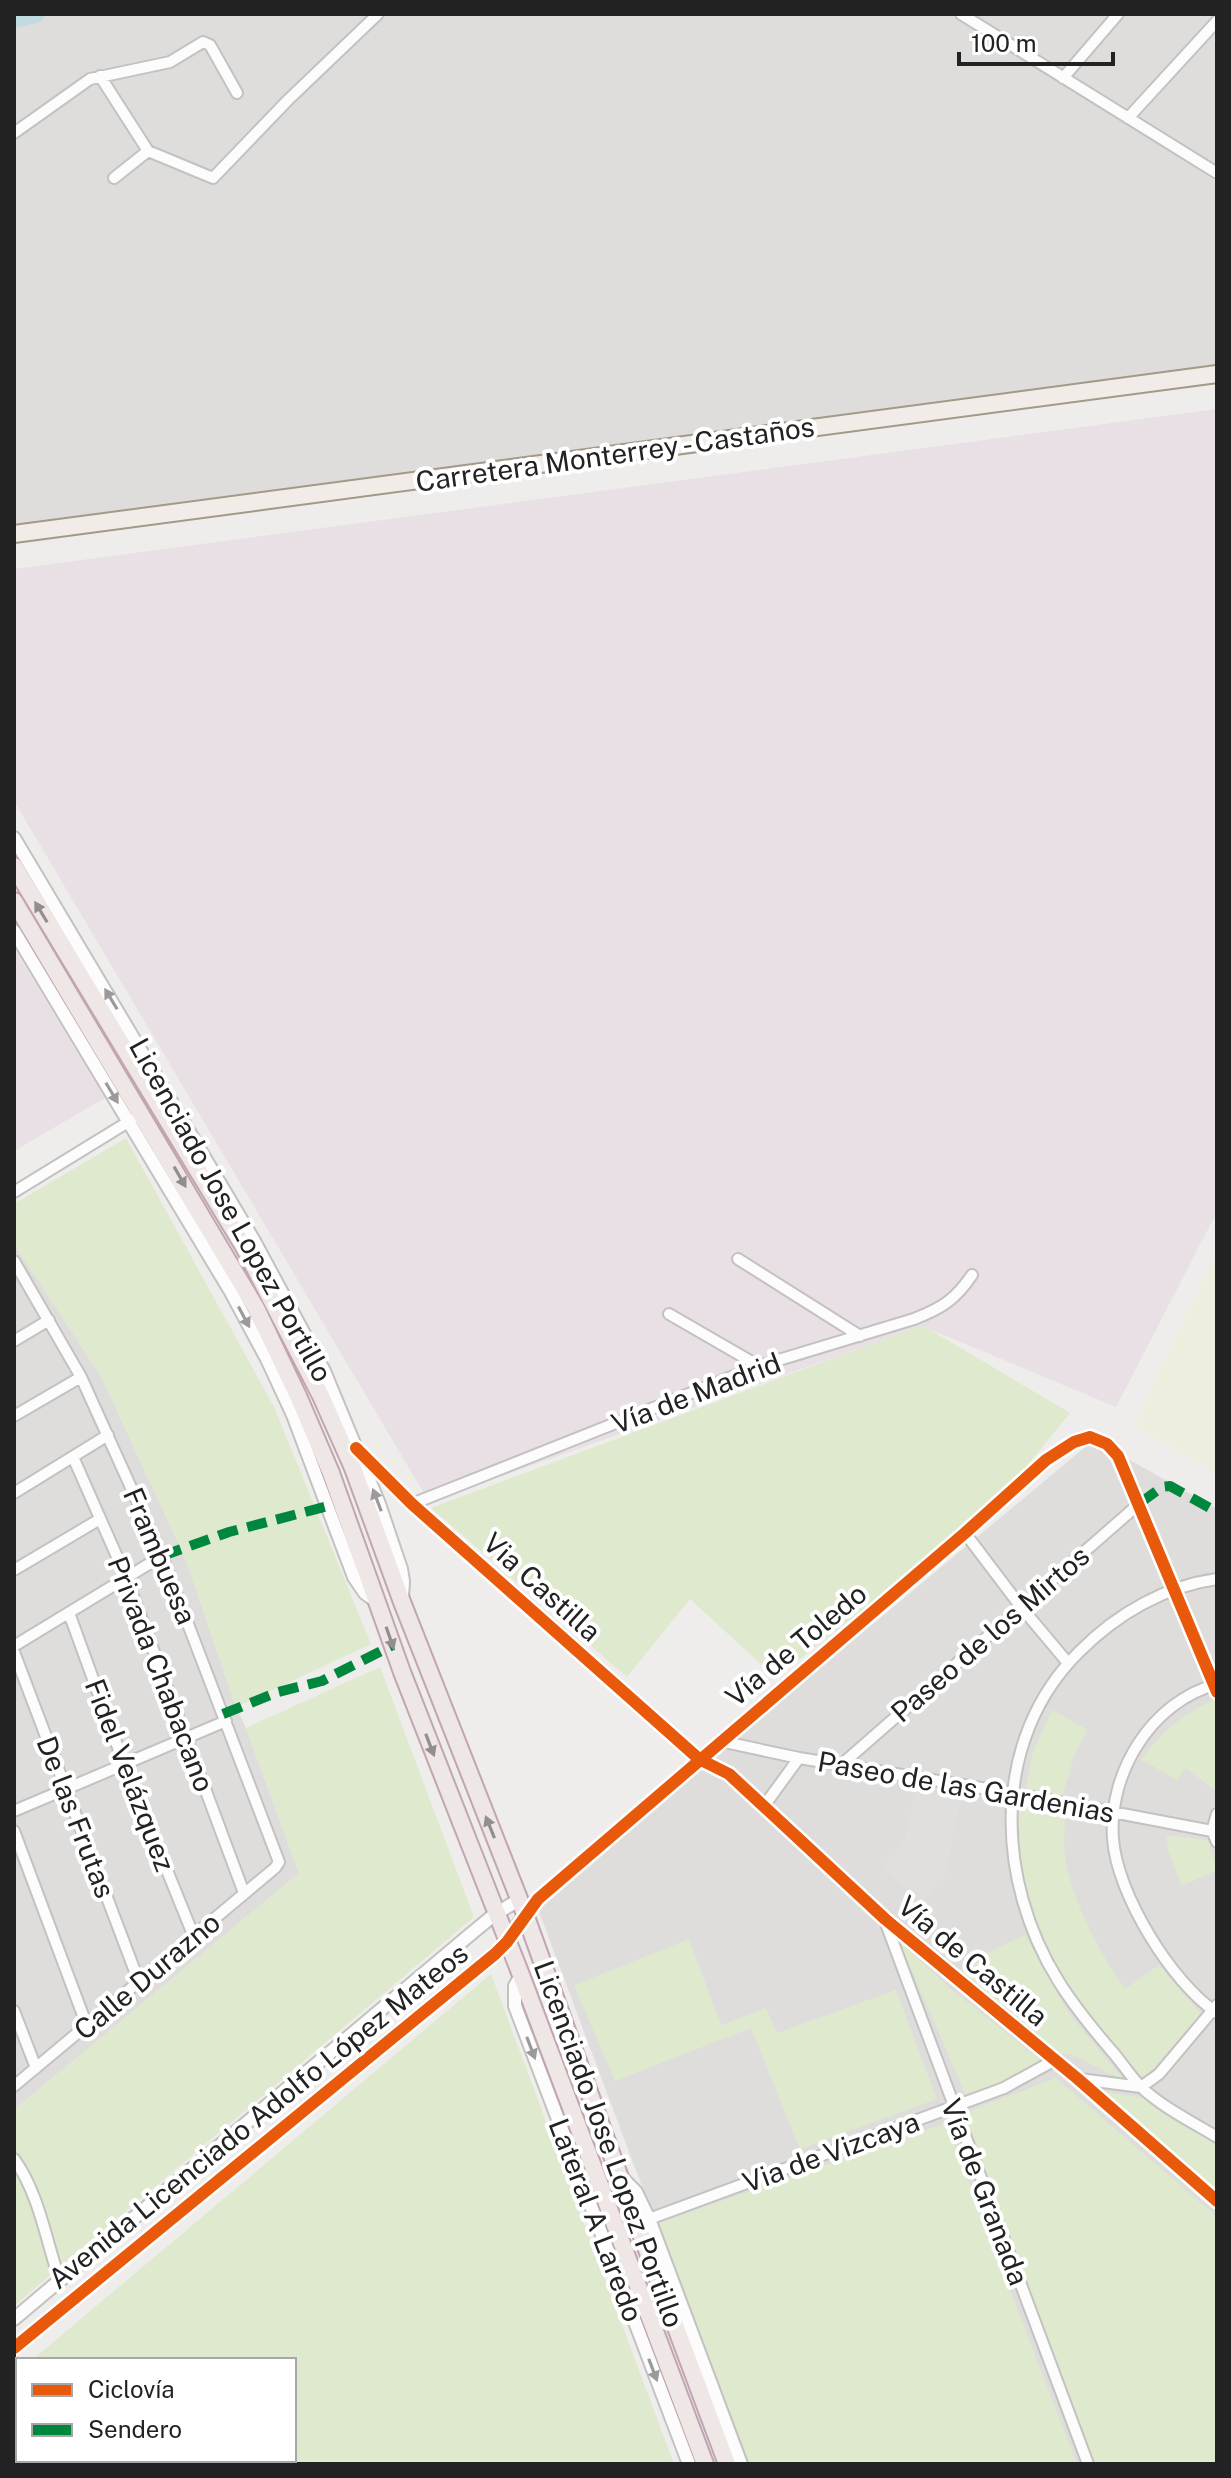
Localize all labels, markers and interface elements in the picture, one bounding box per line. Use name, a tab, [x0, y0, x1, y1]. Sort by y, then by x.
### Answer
scale bar	[959, 16, 1113, 66]
text: 100 m	[971, 29, 1037, 57]
street label: Carretera Monterrey - Castaños	[413, 409, 816, 498]
one-way arrow	[34, 901, 48, 923]
one-way arrow	[105, 988, 119, 1010]
street label: Licenciado Jose Lopez Portillo	[123, 1032, 340, 1387]
one-way arrow	[105, 1082, 119, 1104]
one-way arrow	[173, 1166, 187, 1188]
one-way arrow	[238, 1306, 251, 1329]
street label: Vía de Madrid	[607, 1345, 785, 1440]
street label: Frambuesa	[117, 1483, 204, 1629]
one-way arrow	[370, 1488, 383, 1512]
street label: Via Castilla	[477, 1525, 608, 1648]
street label: Paseo de los Mirtos	[884, 1539, 1095, 1729]
street label: Privada Chabacano	[101, 1552, 222, 1796]
street label: Vía de Toledo	[719, 1576, 873, 1713]
one-way arrow	[385, 1626, 397, 1650]
street label: Fidel Velázquez	[79, 1674, 182, 1876]
street label: De las Frutas	[30, 1731, 122, 1902]
one-way arrow	[424, 1733, 437, 1757]
street label: Paseo de las Gardenias	[815, 1744, 1117, 1829]
one-way arrow	[483, 1815, 496, 1839]
street label: Vía de Castilla	[892, 1889, 1055, 2033]
street label: Calle Durazno	[67, 1905, 226, 2046]
street label: Avenida Licenciado Adolfo López Mateos	[41, 1936, 474, 2295]
street label: Licenciado Jose Lopez Portillo	[528, 1956, 691, 2332]
one-way arrow	[525, 2036, 538, 2060]
street label: Vía de Granada	[935, 2094, 1036, 2290]
street label: Via de Vizcaya	[738, 2104, 924, 2199]
street label: Lateral A Laredo	[543, 2113, 650, 2326]
legend	[16, 2358, 296, 2462]
one-way arrow	[648, 2358, 660, 2382]
text: Ciclovía	[88, 2375, 175, 2403]
text: Sendero	[88, 2415, 182, 2443]

